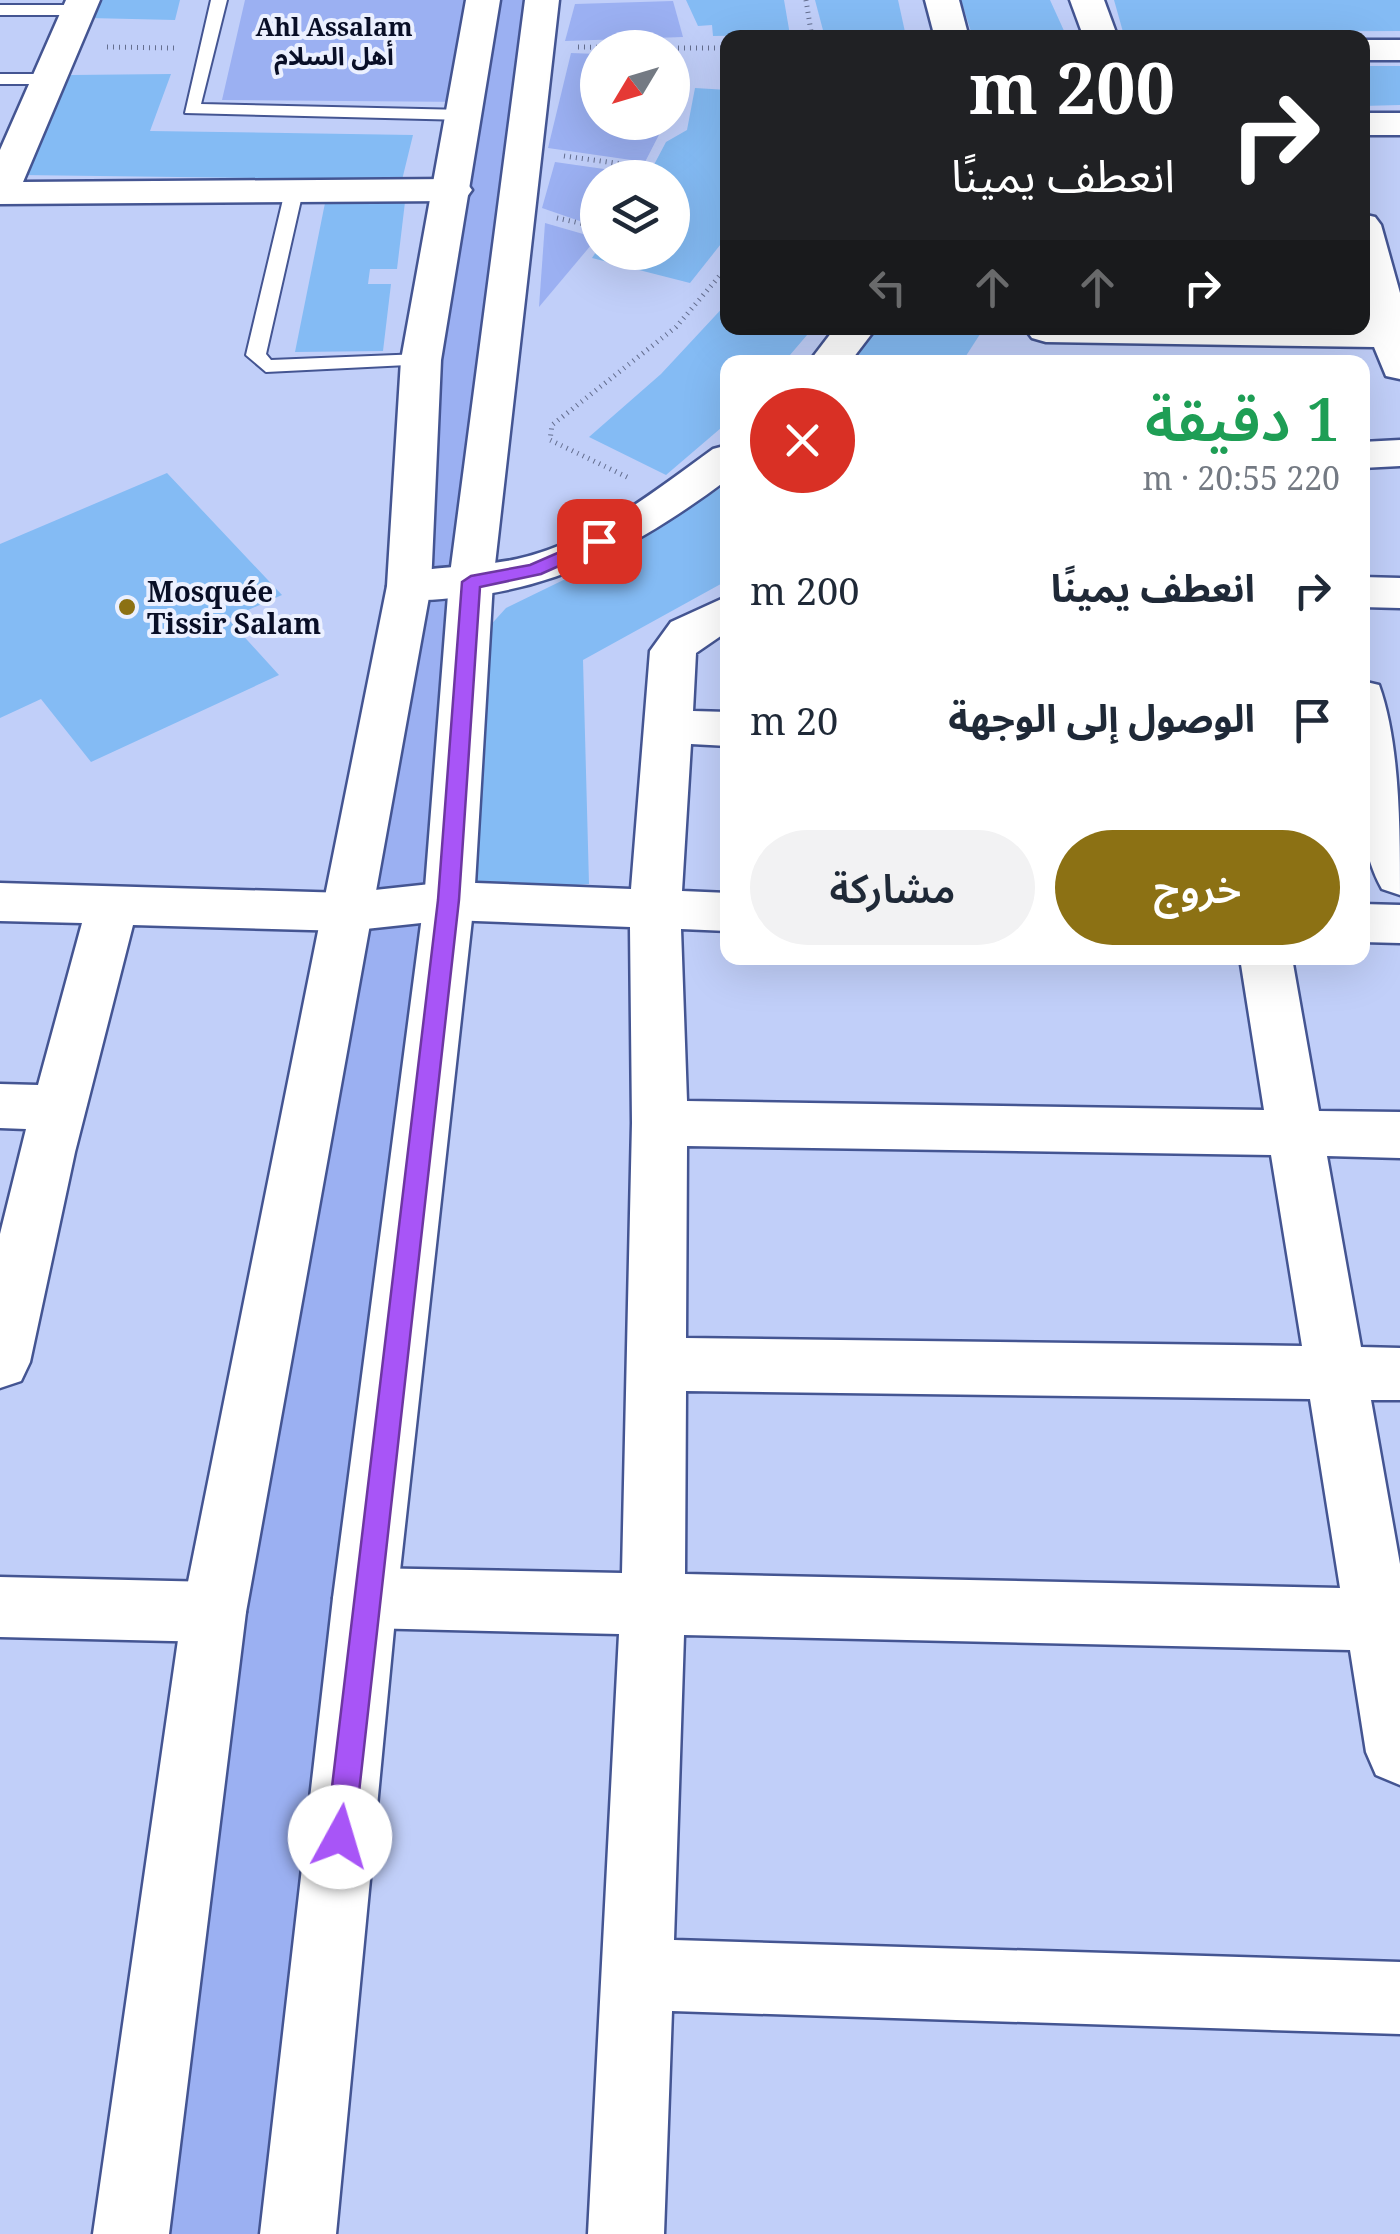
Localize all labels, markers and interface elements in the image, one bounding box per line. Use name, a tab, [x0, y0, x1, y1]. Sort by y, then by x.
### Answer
district label: Ahl Assalam أهل السلام	[255, 9, 413, 75]
north arrow	[580, 30, 690, 140]
map controls	[580, 30, 690, 270]
text: 200 m	[969, 39, 1175, 135]
icon: right	[1210, 70, 1340, 200]
text: انعطف يمينًا	[951, 144, 1175, 205]
button: layers	[580, 160, 690, 270]
icon: left	[860, 260, 915, 315]
icon: ahead	[965, 260, 1020, 315]
icon: ahead	[1070, 260, 1125, 315]
icon: right	[1175, 260, 1230, 315]
text: 1 دقيقة	[1145, 377, 1340, 459]
button: close	[750, 388, 855, 493]
text: 220 m · 20:55	[1142, 456, 1340, 499]
pin	[557, 499, 642, 584]
icon: arrive	[572, 514, 627, 569]
text: انعطف يمينًا	[1051, 561, 1255, 613]
icon: right	[1285, 563, 1340, 618]
text: 200 m	[750, 564, 860, 616]
place label: Mosquée Tissir Salam	[147, 572, 321, 642]
marker: Mosquée Tissir Salam	[116, 596, 138, 618]
text: الوصول إلى الوجهة	[948, 691, 1255, 743]
icon: arrive	[1285, 693, 1340, 748]
text: 20 m	[750, 694, 838, 746]
button: مشاركة	[750, 830, 1035, 945]
button: خروج	[1055, 830, 1340, 945]
position arrow	[288, 1785, 392, 1889]

